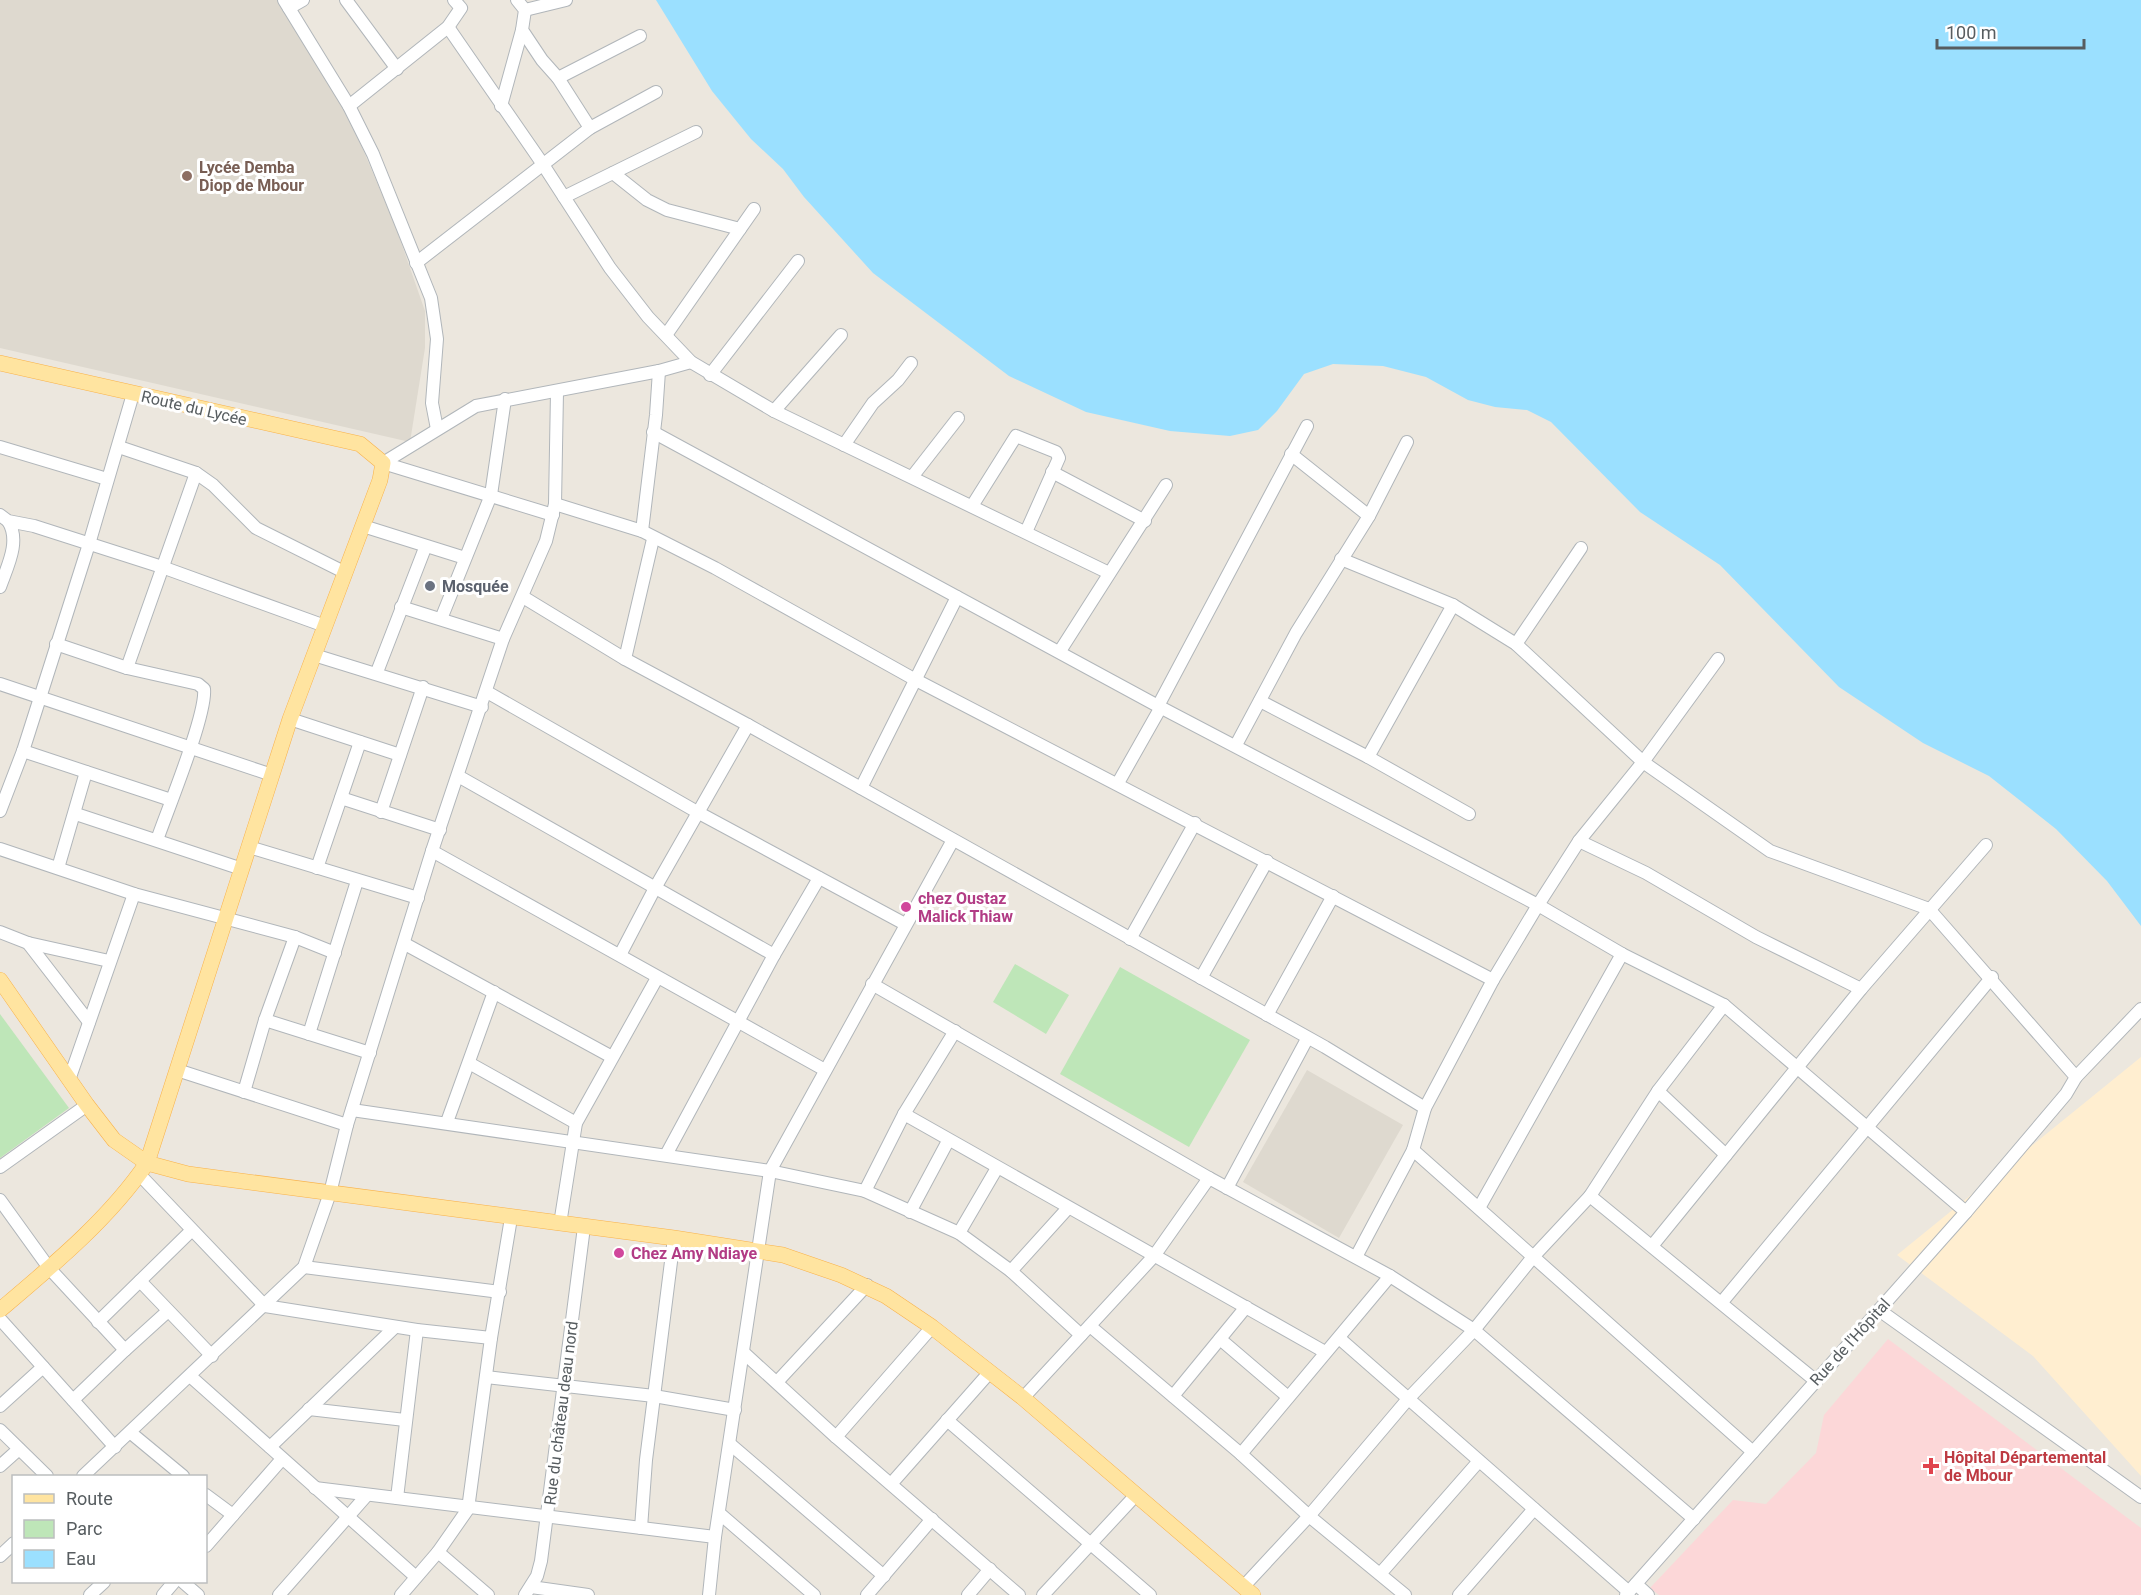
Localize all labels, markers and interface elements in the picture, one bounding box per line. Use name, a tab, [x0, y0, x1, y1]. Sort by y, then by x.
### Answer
scale bar	[1937, 12, 2084, 50]
text: 100 m	[1946, 22, 1997, 43]
place label: Lycée Demba Diop de Mbour	[199, 158, 304, 195]
marker: Lycée Demba Diop de Mbour	[180, 169, 194, 183]
street label: Route du Lycée	[139, 387, 249, 429]
place label: Mosquée	[442, 577, 509, 596]
marker: Mosquée	[423, 579, 437, 593]
place label: chez Oustaz Malick Thiaw	[918, 889, 1013, 926]
marker: chez Oustaz Malick Thiaw	[899, 900, 913, 914]
place label: Chez Amy Ndiaye	[631, 1244, 758, 1263]
marker: Chez Amy Ndiaye	[612, 1246, 626, 1260]
street label: Rue de l'Hôpital	[1806, 1295, 1894, 1389]
street label: Rue du château deau nord	[540, 1320, 582, 1506]
place label: Hôpital Départemental de Mbour	[1944, 1448, 2106, 1485]
marker: Hôpital Départemental de Mbour	[1922, 1457, 1940, 1475]
legend	[12, 1475, 207, 1583]
text: Route	[66, 1488, 113, 1509]
text: Parc	[66, 1518, 102, 1539]
text: Eau	[66, 1548, 96, 1569]

